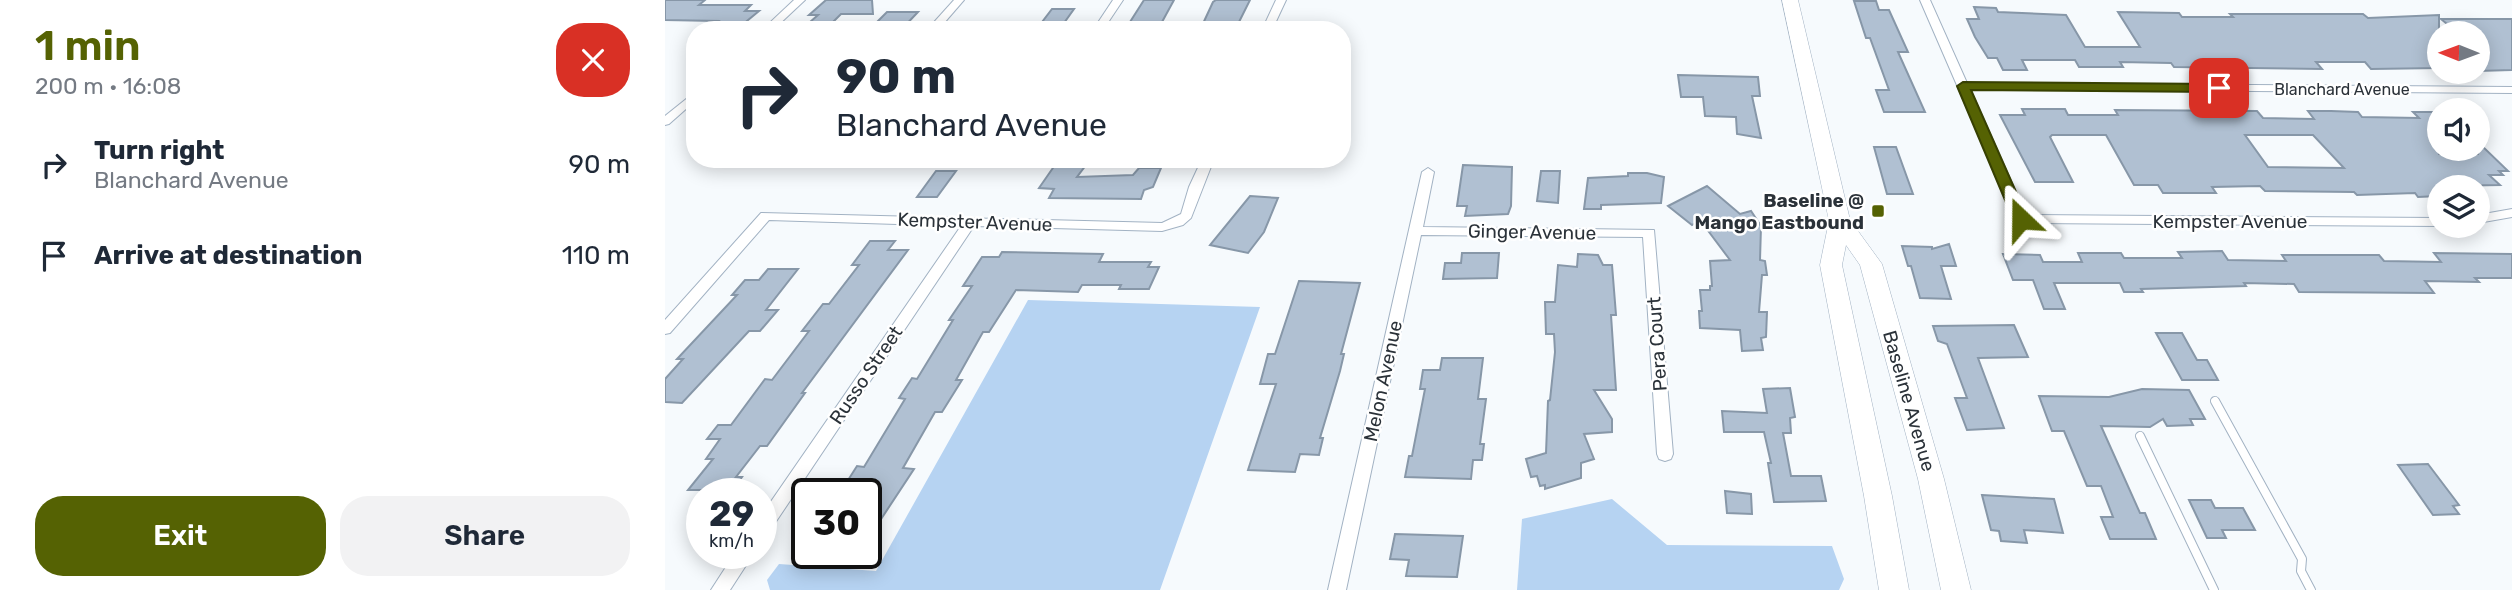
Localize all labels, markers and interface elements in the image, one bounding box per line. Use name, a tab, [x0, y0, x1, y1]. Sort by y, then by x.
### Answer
text: 1 min	[35, 21, 141, 71]
north arrow	[2427, 21, 2490, 84]
map controls	[2427, 21, 2490, 238]
button: close	[556, 23, 630, 97]
text: 90 m	[836, 47, 956, 105]
icon: right	[721, 49, 812, 140]
pin	[2189, 58, 2249, 118]
icon: arrive	[2200, 69, 2238, 107]
text: 200 m · 16:08	[35, 72, 182, 100]
street label: Blanchard Avenue	[2274, 80, 2410, 99]
button: sound	[2427, 98, 2490, 161]
text: Blanchard Avenue	[836, 106, 1107, 144]
text: Turn right	[94, 135, 224, 166]
icon: right	[35, 146, 73, 184]
text: 90 m	[569, 149, 630, 180]
text: Blanchard Avenue	[94, 166, 289, 194]
button: layers	[2427, 175, 2490, 238]
position arrow	[1984, 182, 2058, 256]
place label: Baseline @ Mango Eastbound	[1694, 189, 1864, 234]
marker: Baseline @ Mango Eastbound	[1870, 203, 1886, 219]
street label: Kempster Avenue	[897, 208, 1053, 236]
street label: Kempster Avenue	[2153, 210, 2307, 233]
street label: Ginger Avenue	[1468, 219, 1596, 245]
icon: arrive	[35, 237, 73, 275]
text: Arrive at destination	[94, 240, 362, 271]
text: 110 m	[562, 240, 630, 271]
street label: Pera Court	[1642, 295, 1672, 392]
street label: Melon Avenue	[1359, 318, 1407, 444]
street label: Russo Street	[825, 321, 908, 429]
street label: Baseline Avenue	[1878, 328, 1940, 474]
speed limit sign: 30	[791, 478, 882, 569]
text: 29	[709, 493, 754, 535]
button: Exit	[35, 496, 326, 576]
button: Share	[340, 496, 630, 576]
text: km/h	[709, 530, 754, 552]

